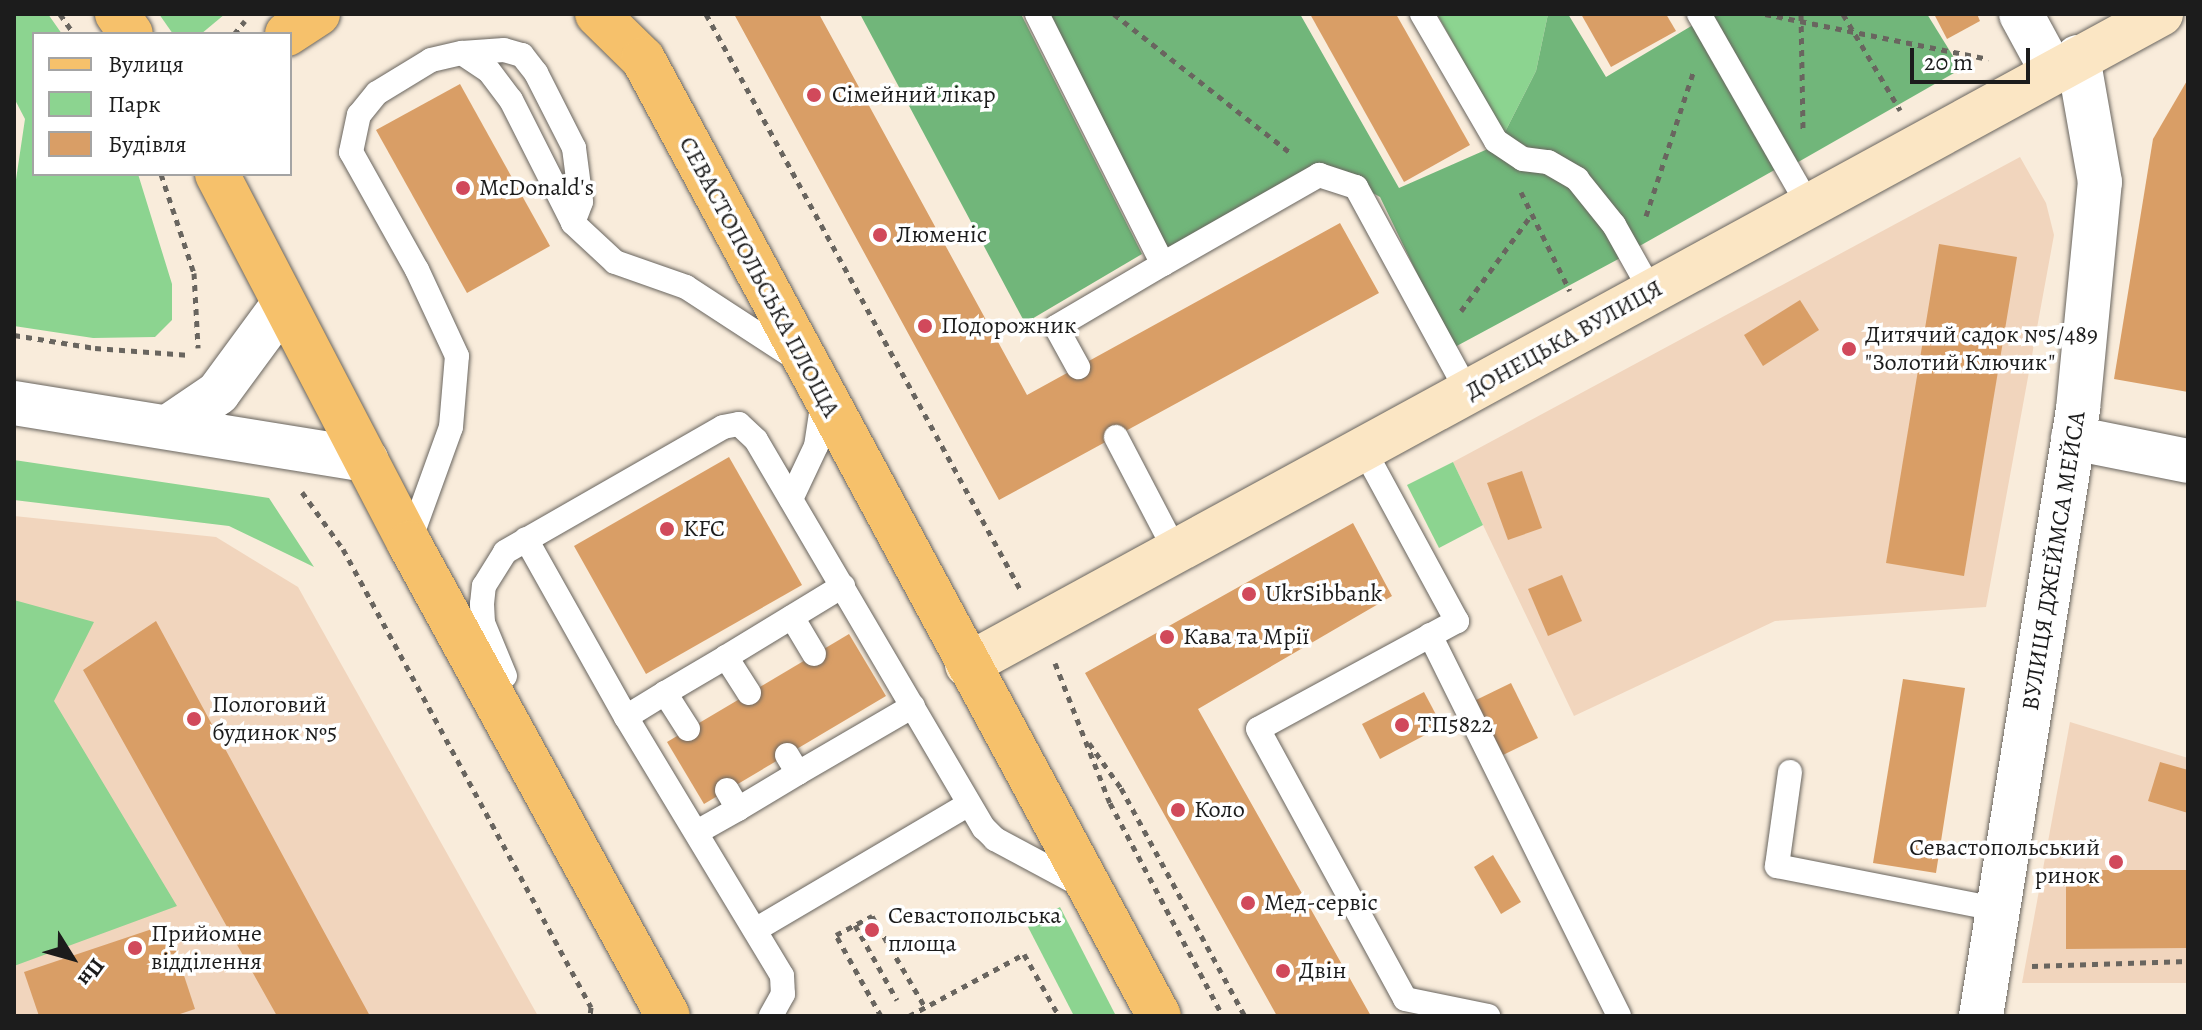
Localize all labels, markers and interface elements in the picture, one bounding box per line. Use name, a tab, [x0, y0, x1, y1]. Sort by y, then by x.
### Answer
legend	[32, 32, 292, 176]
scale bar	[1914, 32, 2034, 82]
text: 20 m	[1924, 46, 1973, 78]
text: Вулиця	[108, 48, 184, 80]
place label: Сімейний лікар	[832, 81, 996, 109]
marker: Сімейний лікар	[803, 84, 825, 106]
text: Парк	[108, 88, 161, 120]
text: Будівля	[108, 128, 187, 160]
street label: СЕВАСТОПОЛЬСЬКА ПЛОЩА	[673, 132, 845, 422]
place label: McDonald's	[479, 174, 594, 202]
marker: McDonald's	[454, 179, 472, 197]
place label: Люменіс	[896, 221, 987, 249]
marker: Люменіс	[871, 226, 889, 244]
street label: ДОНЕЦЬКА ВУЛИЦЯ	[1460, 274, 1668, 406]
place label: Подорожник	[941, 312, 1076, 340]
marker: Подорожник	[916, 317, 934, 335]
place label: Дитячий садок №5/489 "Золотий Ключик"	[1865, 321, 2098, 377]
marker: Дитячий садок №5/489 "Золотий Ключик"	[1840, 340, 1858, 358]
street label: ВУЛИЦЯ ДЖЕЙМСА МЕЙСА	[2016, 409, 2092, 713]
place label: KFC	[683, 515, 725, 543]
marker: KFC	[658, 520, 676, 538]
place label: UkrSibbank	[1265, 580, 1382, 608]
marker: UkrSibbank	[1240, 585, 1258, 603]
place label: Кава та Мрії	[1183, 623, 1309, 651]
marker: Кава та Мрії	[1158, 628, 1176, 646]
place label: Пологовий будинок №5	[212, 691, 337, 747]
marker: Пологовий будинок №5	[183, 708, 205, 730]
place label: ТП5822	[1418, 711, 1493, 739]
marker: ТП5822	[1393, 716, 1411, 734]
place label: Коло	[1194, 796, 1245, 824]
marker: Коло	[1169, 801, 1187, 819]
place label: Севастопольський ринок	[1909, 834, 2100, 890]
marker: Севастопольський ринок	[2107, 853, 2125, 871]
place label: Мед-сервіс	[1264, 889, 1378, 917]
marker: Мед-сервіс	[1239, 894, 1257, 912]
place label: Севастопольська площа	[888, 902, 1061, 958]
north arrow	[32, 918, 112, 998]
place label: Прийомне відділення	[151, 920, 262, 976]
marker: Севастопольська площа	[863, 921, 881, 939]
marker: Прийомне відділення	[126, 939, 144, 957]
text: Пн	[71, 952, 112, 993]
place label: Двін	[1299, 957, 1346, 985]
marker: Двін	[1274, 962, 1292, 980]

